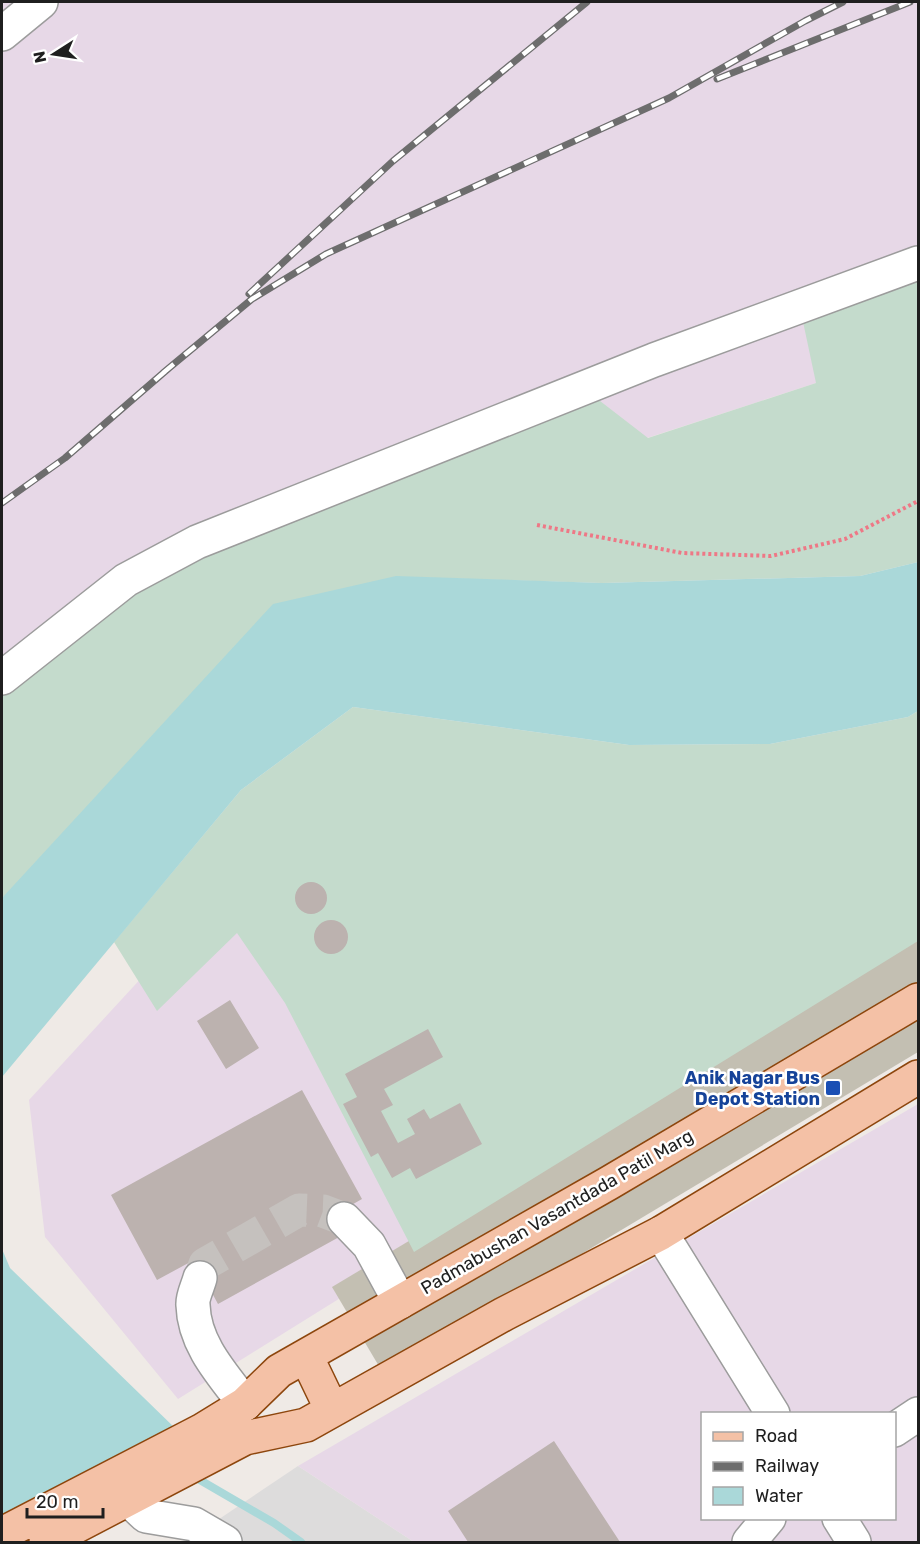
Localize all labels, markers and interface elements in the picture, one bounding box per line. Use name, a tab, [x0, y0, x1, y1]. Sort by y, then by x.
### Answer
north arrow	[24, 24, 84, 84]
text: N	[29, 49, 50, 65]
place label: Anik Nagar Bus Depot Station	[685, 1067, 820, 1110]
marker: Anik Nagar Bus Depot Station	[824, 1079, 842, 1097]
street label: Padmabushan Vasantdada Patil Marg	[417, 1125, 697, 1299]
legend	[701, 1412, 896, 1520]
text: Road	[755, 1425, 798, 1447]
text: Railway	[755, 1455, 819, 1477]
scale bar	[27, 1481, 104, 1519]
text: Water	[755, 1485, 803, 1507]
text: 20 m	[36, 1491, 78, 1513]

